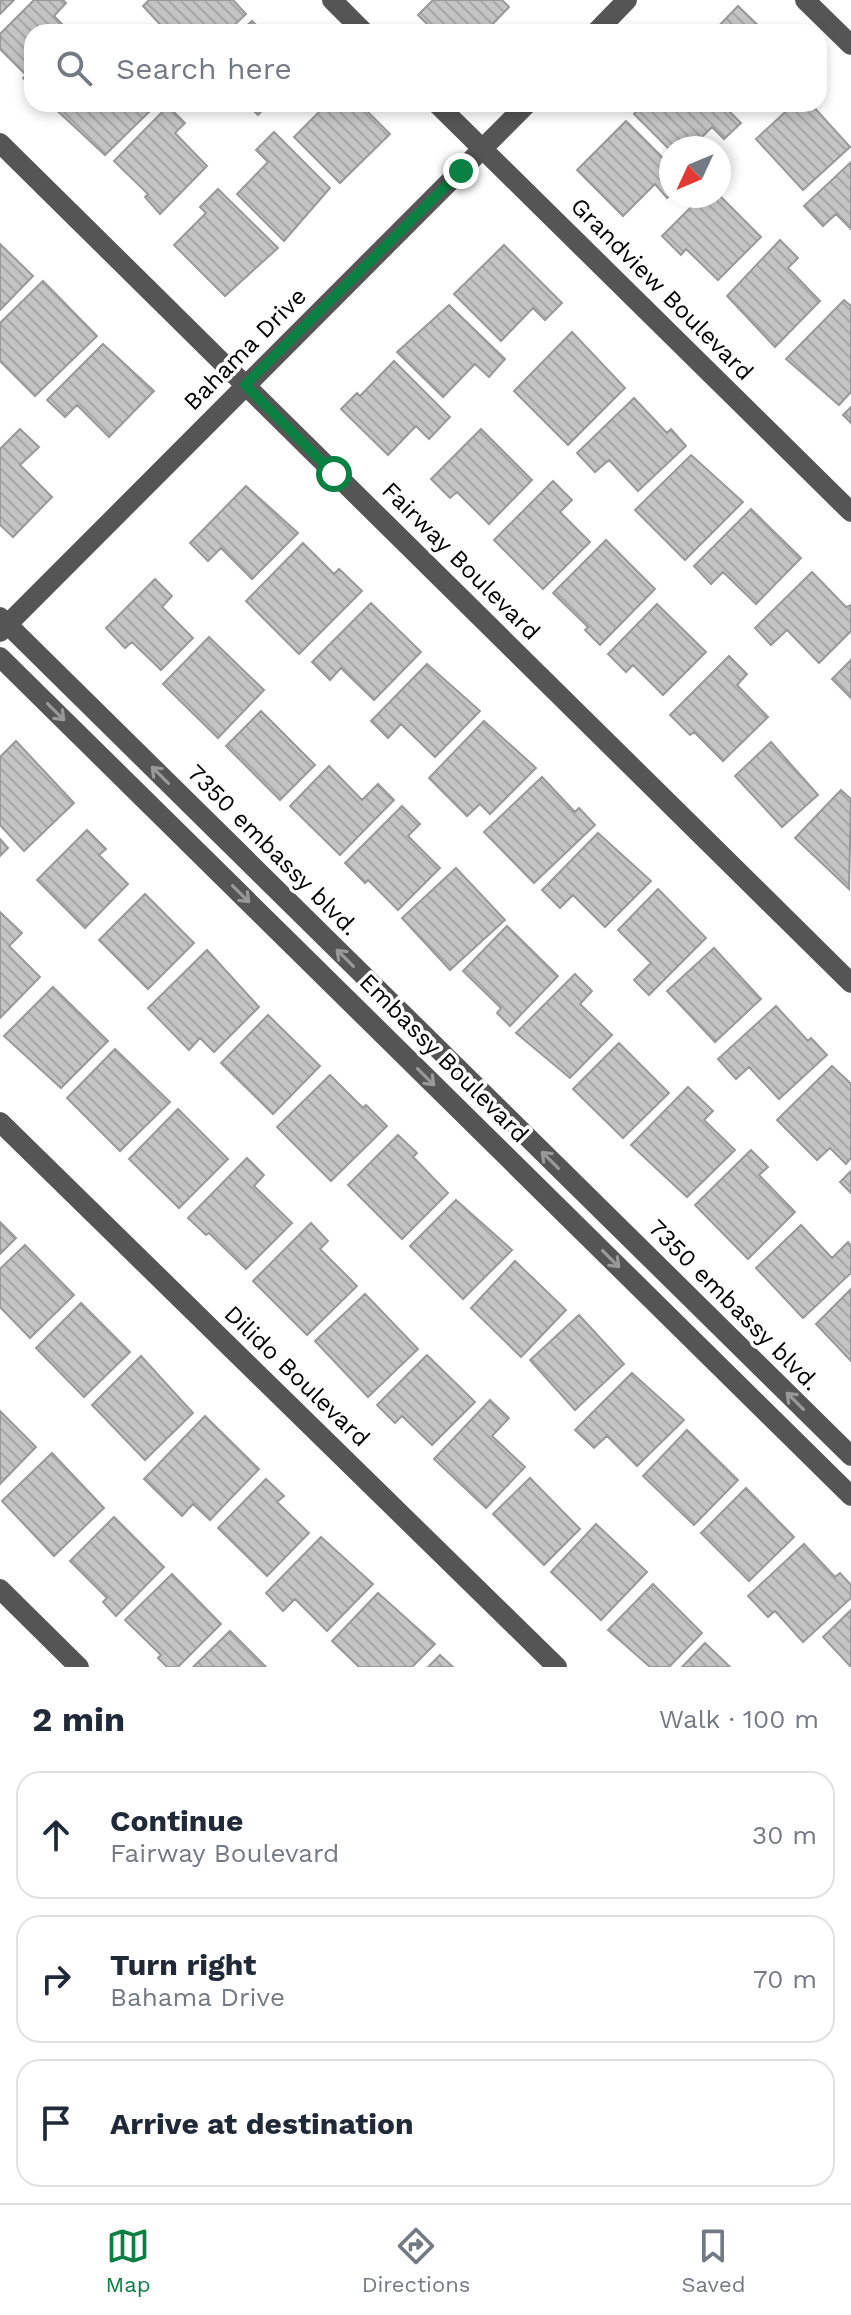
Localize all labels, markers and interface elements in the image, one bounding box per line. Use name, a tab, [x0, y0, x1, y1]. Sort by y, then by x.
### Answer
search box	[24, 24, 827, 112]
icon: search	[52, 46, 96, 90]
text: Search here	[116, 51, 292, 86]
north arrow	[659, 136, 731, 208]
route end	[443, 153, 479, 189]
street label: Grandview Boulevard	[565, 192, 759, 386]
street label: Bahama Drive	[178, 282, 312, 416]
route start	[316, 456, 352, 492]
street label: Fairway Boulevard	[376, 476, 546, 646]
one-way arrow	[46, 702, 65, 721]
street label: 7350 embassy blvd.	[182, 759, 364, 941]
one-way arrow	[151, 766, 170, 785]
one-way arrow	[231, 884, 250, 903]
one-way arrow	[335, 948, 355, 967]
street label: Embassy Boulevard	[354, 968, 534, 1148]
one-way arrow	[416, 1067, 435, 1086]
one-way arrow	[541, 1151, 560, 1170]
street label: 7350 embassy blvd.	[643, 1214, 825, 1396]
one-way arrow	[601, 1250, 621, 1269]
street label: Dilido Boulevard	[219, 1300, 375, 1452]
one-way arrow	[786, 1392, 805, 1411]
text: 2 min	[32, 1699, 125, 1739]
text: Walk · 100 m	[659, 1704, 819, 1734]
text: Continue	[110, 1803, 243, 1838]
icon: ahead	[34, 1813, 78, 1857]
text: 30 m	[752, 1820, 817, 1850]
text: Fairway Boulevard	[110, 1838, 339, 1868]
text: Turn right	[110, 1947, 256, 1982]
icon: right	[34, 1957, 78, 2001]
text: 70 m	[753, 1964, 817, 1994]
text: Bahama Drive	[110, 1982, 285, 2012]
icon: arrive	[34, 2101, 78, 2145]
text: Arrive at destination	[110, 2106, 414, 2141]
tab: Map	[106, 2224, 150, 2297]
tab: Directions	[362, 2224, 470, 2297]
tab: Saved	[682, 2224, 745, 2297]

